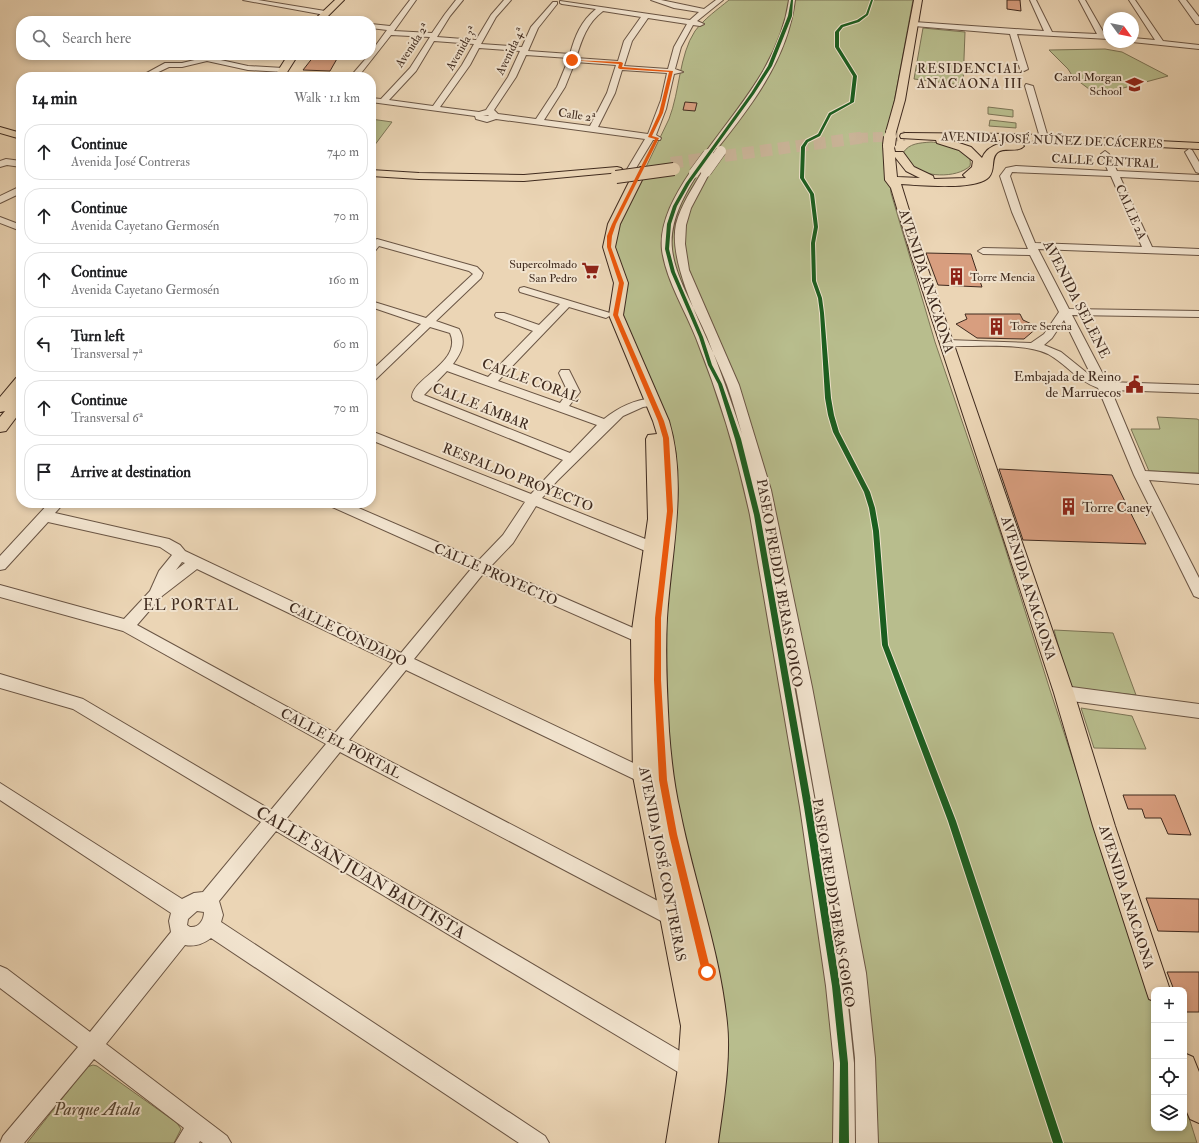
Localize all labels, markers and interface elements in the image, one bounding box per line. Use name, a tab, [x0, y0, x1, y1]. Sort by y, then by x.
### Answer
north arrow	[1103, 12, 1139, 48]
search box	[16, 16, 376, 60]
street label: Avenida 2ª	[391, 20, 433, 71]
street label: Avenida 3ª	[442, 23, 480, 74]
street label: Avenida 4ª	[492, 25, 528, 78]
icon: search	[30, 27, 52, 49]
text: Search here	[62, 29, 131, 48]
route end	[563, 51, 581, 69]
district label: RESIDENCIAL ANACAONA III	[916, 61, 1023, 92]
place label: Carol Morgan School	[1054, 70, 1122, 99]
school or university icon: Carol Morgan School	[1125, 74, 1145, 94]
text: 14 min	[32, 88, 77, 109]
text: Walk · 1.1 km	[294, 90, 360, 106]
street label: Calle 2ª	[557, 105, 597, 126]
street label: AVENIDA JOSÉ NÚÑEZ DE CÁCERES	[940, 129, 1163, 152]
text: Continue	[71, 135, 127, 154]
icon: ahead	[33, 141, 55, 163]
text: 740 m	[327, 144, 359, 160]
street label: CALLE CENTRAL	[1051, 151, 1159, 172]
text: Avenida José Contreras	[71, 154, 190, 170]
street label: CALLE 2A	[1112, 182, 1149, 242]
text: Continue	[71, 199, 127, 218]
icon: ahead	[33, 205, 55, 227]
street label: AVENIDA ANACAONA	[895, 206, 958, 355]
text: 70 m	[334, 208, 359, 224]
text: Avenida Cayetano Germosén	[71, 218, 220, 234]
street label: AVENIDA SELENE	[1039, 237, 1114, 361]
place label: Supercolmado San Pedro	[509, 257, 577, 286]
supermarket icon: Supercolmado San Pedro	[580, 261, 600, 281]
text: Continue	[71, 263, 127, 282]
building icon: Torre Mencia	[947, 267, 967, 287]
icon: ahead	[33, 269, 55, 291]
place label: Torre Mencia	[970, 270, 1036, 285]
text: 160 m	[328, 272, 359, 288]
text: Avenida Cayetano Germosén	[71, 282, 220, 298]
building icon: Torre Serena	[987, 316, 1007, 336]
place label: Torre Serena	[1010, 319, 1073, 334]
text: Turn left	[71, 327, 125, 346]
icon: left	[33, 333, 55, 355]
text: 60 m	[333, 336, 359, 352]
text: Transversal 7ª	[71, 346, 143, 362]
street label: CALLE CORAL	[480, 355, 582, 406]
place label: Embajada de Reino de Marruecos	[1014, 368, 1121, 401]
public building icon: Embajada de Reino de Marruecos	[1124, 374, 1144, 394]
street label: CALLE ÁMBAR	[430, 379, 533, 434]
text: Continue	[71, 391, 127, 410]
icon: ahead	[33, 397, 55, 419]
text: 70 m	[334, 400, 359, 416]
text: Transversal 6ª	[71, 410, 144, 426]
street label: RESPALDO PROYECTO	[440, 439, 596, 516]
icon: arrive	[33, 461, 55, 483]
text: Arrive at destination	[71, 463, 191, 482]
street label: PASEO FREDDY BERAS GOICO	[753, 477, 806, 689]
building icon: Torre Caney	[1059, 497, 1079, 517]
place label: Torre Caney	[1082, 499, 1153, 517]
street label: AVENIDA ANACAONA	[997, 513, 1060, 662]
street label: CALLE PROYECTO	[431, 540, 560, 609]
district label: EL PORTAL	[143, 596, 239, 615]
street label: CALLE CONDADO	[286, 598, 410, 670]
street label: CALLE EL PORTAL	[278, 705, 404, 782]
street label: AVENIDA JOSÉ CONTRERAS	[635, 764, 690, 963]
street label: PASEO FREDDY BERAS GOICO	[809, 797, 858, 1009]
street label: CALLE SAN JUAN BAUTISTA	[252, 801, 469, 944]
street label: AVENIDA ANACAONA	[1095, 822, 1158, 971]
route start	[698, 963, 716, 981]
map controls	[1151, 987, 1187, 1131]
button: +	[1151, 987, 1187, 1023]
button: −	[1151, 1023, 1187, 1059]
button: locate	[1151, 1059, 1187, 1095]
button: layers	[1151, 1095, 1187, 1131]
park label: Parque Atala	[53, 1099, 140, 1120]

